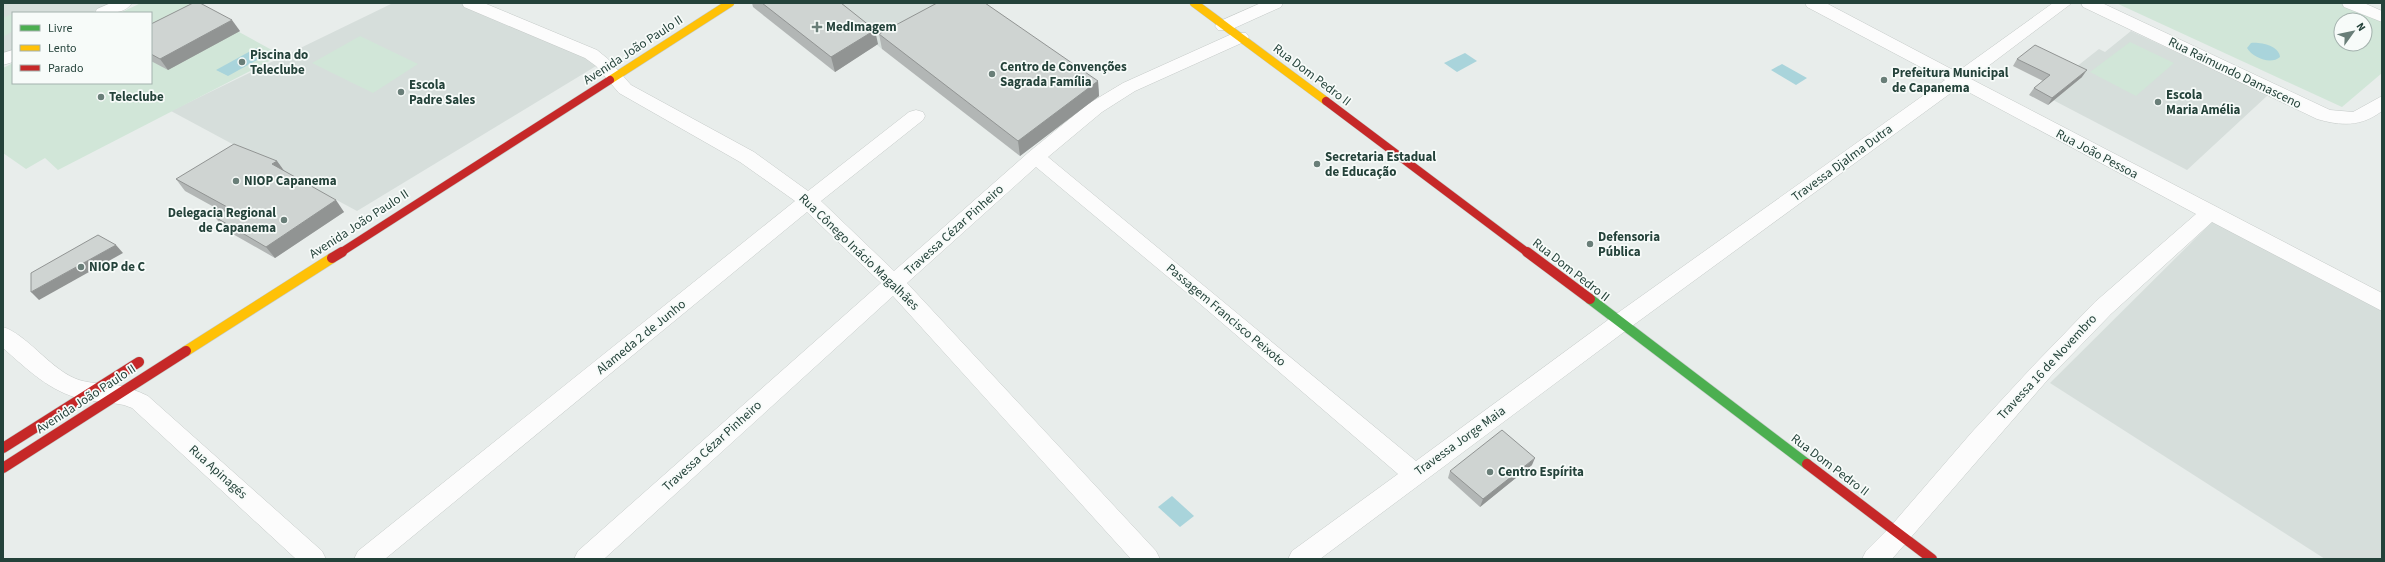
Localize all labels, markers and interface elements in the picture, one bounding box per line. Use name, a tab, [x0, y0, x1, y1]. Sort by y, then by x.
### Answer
street label: Avenida João Paulo II	[580, 11, 686, 89]
legend	[12, 12, 152, 84]
north arrow	[2333, 12, 2373, 52]
place label: MedImagem	[826, 18, 897, 36]
text: Livre	[48, 20, 72, 37]
text: N	[2353, 20, 2369, 34]
marker: MedImagem	[811, 21, 823, 33]
street label: Rua Raimundo Damasceno	[2165, 33, 2305, 113]
text: Lento	[48, 40, 77, 57]
street label: Rua Dom Pedro II	[1269, 40, 1355, 110]
place label: Piscina do Teleclube	[250, 46, 308, 79]
marker: Piscina do Teleclube	[237, 57, 247, 67]
place label: Centro de Convenções Sagrada Família	[1000, 58, 1127, 91]
text: Parado	[48, 60, 83, 77]
place label: Prefeitura Municipal de Capanema	[1892, 64, 2009, 97]
marker: Centro de Convenções Sagrada Família	[987, 69, 997, 79]
marker: Prefeitura Municipal de Capanema	[1879, 75, 1889, 85]
place label: Escola Padre Sales	[409, 76, 476, 109]
place label: Escola Maria Amélia	[2166, 86, 2241, 119]
marker: Escola Padre Sales	[396, 87, 406, 97]
place label: Teleclube	[109, 88, 164, 106]
marker: Teleclube	[96, 92, 106, 102]
marker: Escola Maria Amélia	[2153, 97, 2163, 107]
street label: Travessa Djalma Dutra	[1788, 120, 1896, 206]
street label: Rua João Pessoa	[2053, 125, 2141, 183]
place label: Secretaria Estadual de Educação	[1325, 148, 1436, 181]
marker: Secretaria Estadual de Educação	[1312, 159, 1322, 169]
place label: NIOP Capanema	[244, 172, 337, 190]
marker: NIOP Capanema	[231, 176, 241, 186]
street label: Travessa Cézar Pinheiro	[900, 180, 1008, 280]
street label: Avenida João Paulo II	[306, 185, 412, 263]
street label: Rua Cônego Inácio Magalhães	[795, 190, 924, 315]
place label: Delegacia Regional de Capanema	[168, 204, 276, 237]
marker: Delegacia Regional de Capanema	[279, 215, 289, 225]
place label: Defensoria Pública	[1598, 228, 1660, 261]
street label: Rua Dom Pedro II	[1529, 234, 1613, 306]
marker: Defensoria Pública	[1585, 239, 1595, 249]
place label: NIOP de C	[89, 258, 146, 276]
street label: Passagem Francisco Peixoto	[1162, 259, 1290, 371]
marker: NIOP de C	[76, 262, 86, 272]
street label: Alameda 2 de Junho	[592, 295, 690, 379]
street label: Travessa 16 de Novembro	[1993, 310, 2101, 424]
street label: Avenida João Paulo II	[33, 360, 139, 438]
street label: Travessa Cézar Pinheiro	[658, 396, 766, 496]
street label: Travessa Jorge Maia	[1411, 402, 1509, 480]
street label: Rua Dom Pedro II	[1787, 430, 1873, 500]
street label: Rua Apinagés	[185, 441, 252, 503]
place label: Centro Espírita	[1498, 463, 1584, 481]
marker: Centro Espírita	[1485, 467, 1495, 477]

